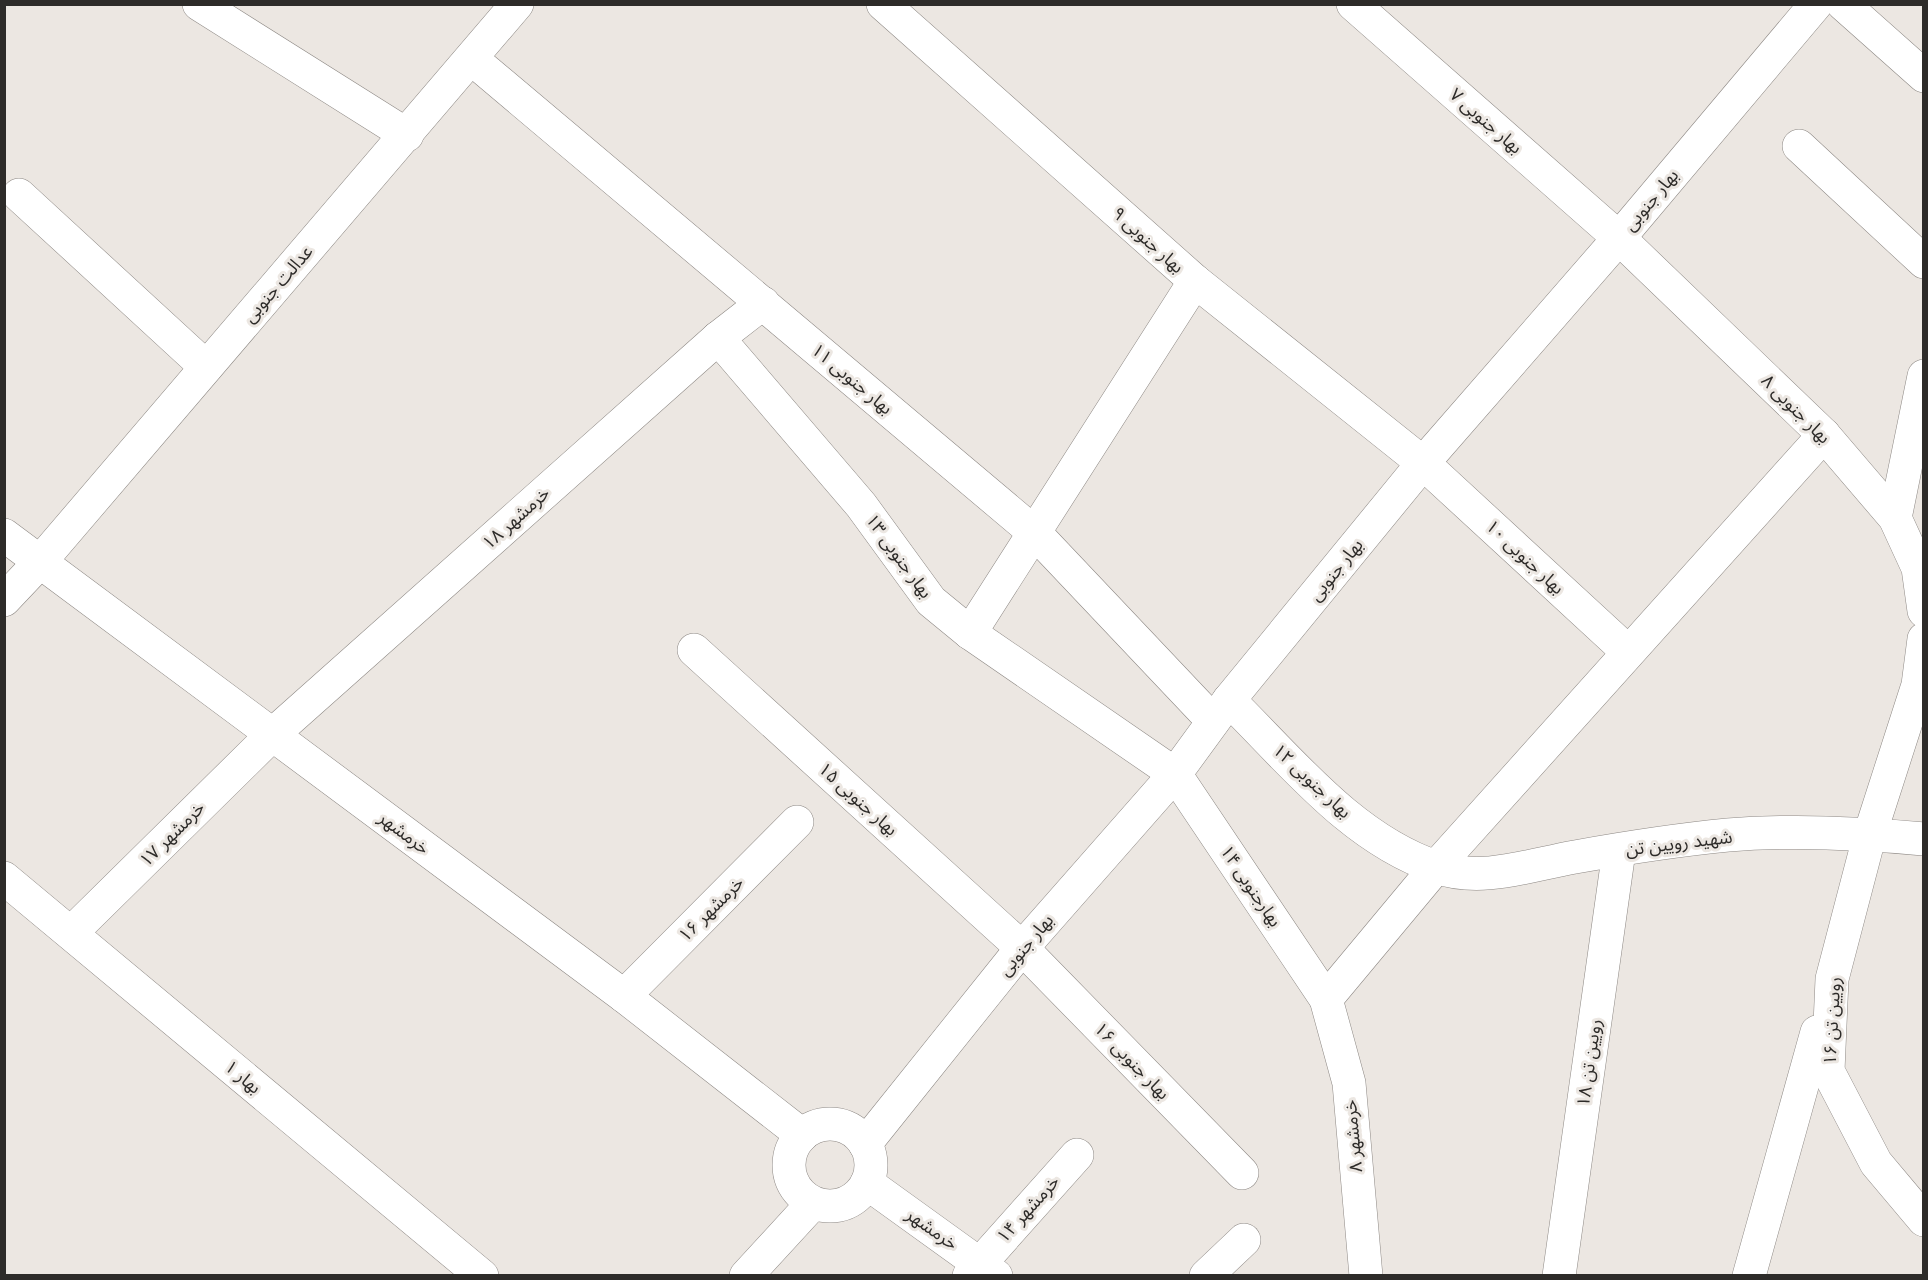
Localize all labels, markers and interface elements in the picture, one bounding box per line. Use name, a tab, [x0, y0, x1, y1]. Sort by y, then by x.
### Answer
street label: بهار جنوبی ۷	[1445, 84, 1527, 158]
street label: بهار جنوبی	[1619, 165, 1683, 235]
street label: بهار جنوبی ۹	[1108, 202, 1188, 278]
street label: عدالت جنوبی	[238, 241, 318, 327]
street label: بهار جنوبی ۱۱	[807, 339, 897, 419]
street label: بهار جنوبی ۸	[1757, 370, 1835, 448]
street label: خرمشهر ۱۸	[478, 482, 554, 554]
street label: بهار جنوبی ۱۳	[861, 509, 937, 603]
street label: بهار جنوبی ۱۰	[1481, 515, 1569, 599]
street label: بهار جنوبی	[1304, 534, 1368, 606]
street label: بهار جنوبی ۱۲	[1268, 739, 1356, 823]
street label: بهار جنوبی ۱۵	[814, 758, 902, 840]
street label: خرمشهر ۱۷	[135, 797, 209, 871]
street label: خرمشهر	[373, 806, 434, 859]
street label: شهید رویین تن	[1624, 826, 1734, 860]
street label: بهارجنوبی ۱۴	[1216, 841, 1286, 931]
street label: خرمشهر ۱۶	[674, 872, 748, 946]
street label: بهار جنوبی	[994, 910, 1058, 980]
street label: رویین تن ۱۶	[1819, 976, 1845, 1066]
street label: بهار جنوبی ۱۶	[1090, 1018, 1174, 1104]
street label: رویین تن ۱۸	[1572, 1018, 1606, 1108]
street label: بهار ۱	[220, 1055, 266, 1099]
street label: خرمشهر ۸	[1339, 1099, 1367, 1173]
street label: خرمشهر ۱۴	[992, 1171, 1064, 1247]
street label: خرمشهر	[901, 1203, 962, 1255]

